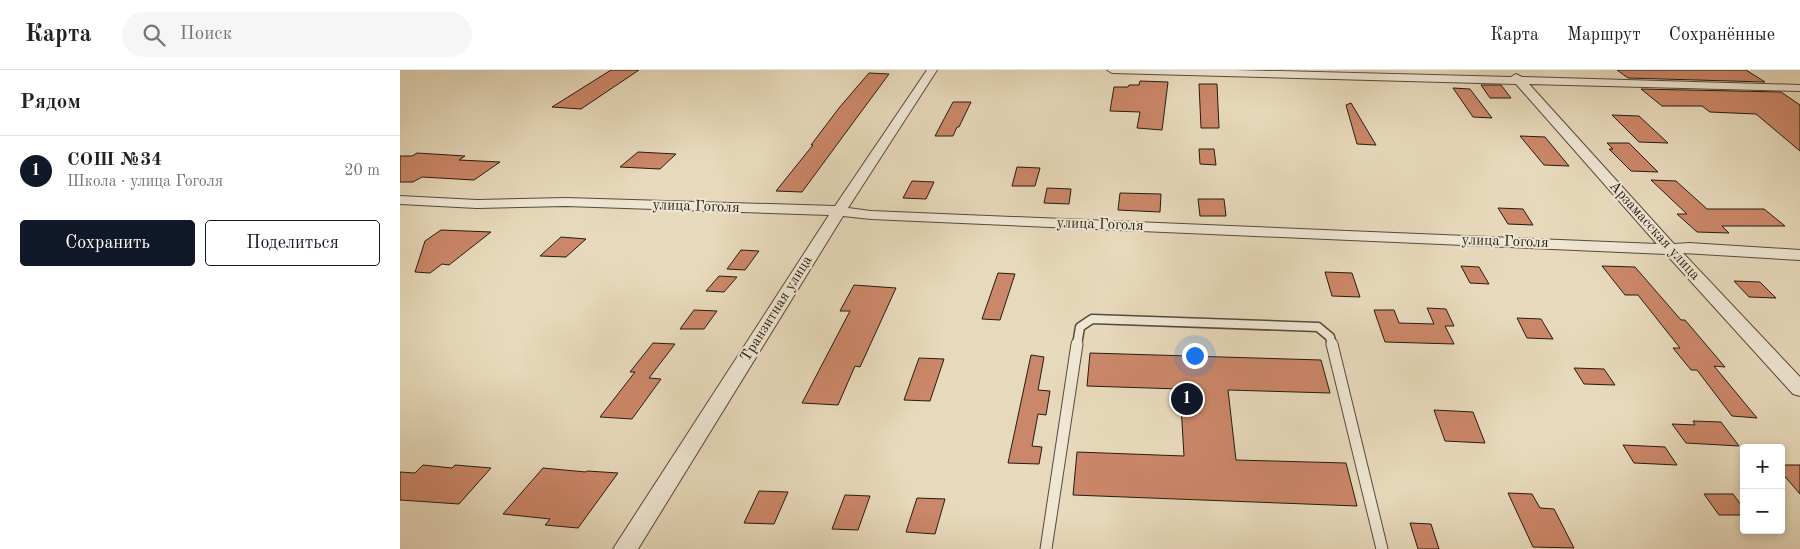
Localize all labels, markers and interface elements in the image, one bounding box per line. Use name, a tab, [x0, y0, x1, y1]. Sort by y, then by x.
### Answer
search box	[122, 12, 472, 57]
icon: search	[140, 21, 168, 49]
text: Карта	[25, 23, 92, 47]
text: Поиск	[180, 25, 232, 44]
text: Карта	[1490, 26, 1539, 44]
text: Маршрут	[1567, 26, 1641, 44]
text: Сохранённые	[1669, 26, 1775, 44]
text: Рядом	[20, 92, 81, 113]
text: СОШ №34	[67, 151, 162, 170]
text: 1	[31, 163, 41, 179]
text: 20 m	[344, 163, 380, 179]
text: Школа · улица Гоголя	[67, 174, 223, 190]
street label: Арзамасская улица	[1606, 179, 1703, 284]
street label: улица Гоголя	[652, 198, 740, 216]
street label: улица Гоголя	[1056, 216, 1144, 234]
button: Сохранить	[20, 220, 195, 266]
button: Поделиться	[205, 220, 380, 266]
street label: улица Гоголя	[1461, 233, 1549, 251]
street label: Транзитная улица	[738, 253, 816, 365]
your location	[1182, 343, 1208, 369]
pin: 1	[1171, 380, 1203, 418]
map controls	[1740, 444, 1785, 534]
button: +	[1740, 444, 1785, 489]
button: −	[1740, 489, 1785, 534]

